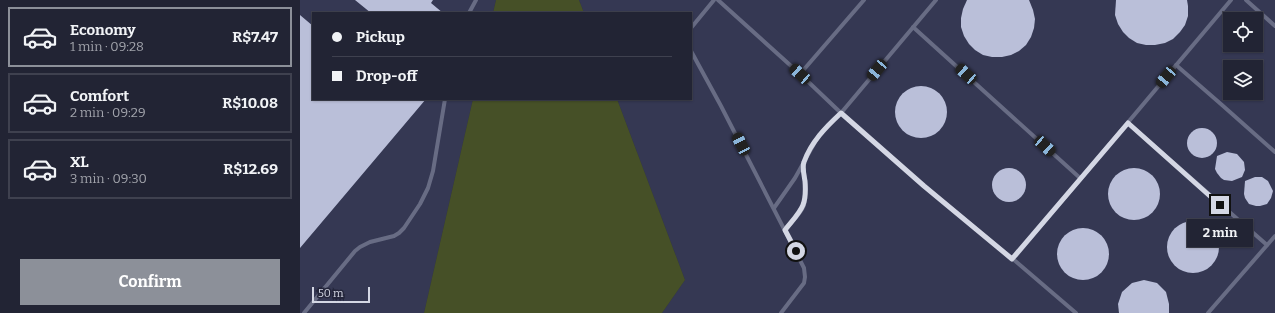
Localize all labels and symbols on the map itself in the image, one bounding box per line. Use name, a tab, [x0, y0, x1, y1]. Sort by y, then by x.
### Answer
car	[865, 57, 889, 83]
car	[787, 62, 813, 86]
car	[953, 62, 979, 86]
car	[1154, 64, 1178, 90]
car	[730, 131, 752, 157]
car	[1032, 134, 1058, 158]
route end	[1211, 196, 1229, 214]
callout: 2 min	[1187, 219, 1253, 247]
route start	[787, 242, 805, 260]
scale bar	[312, 285, 370, 304]

